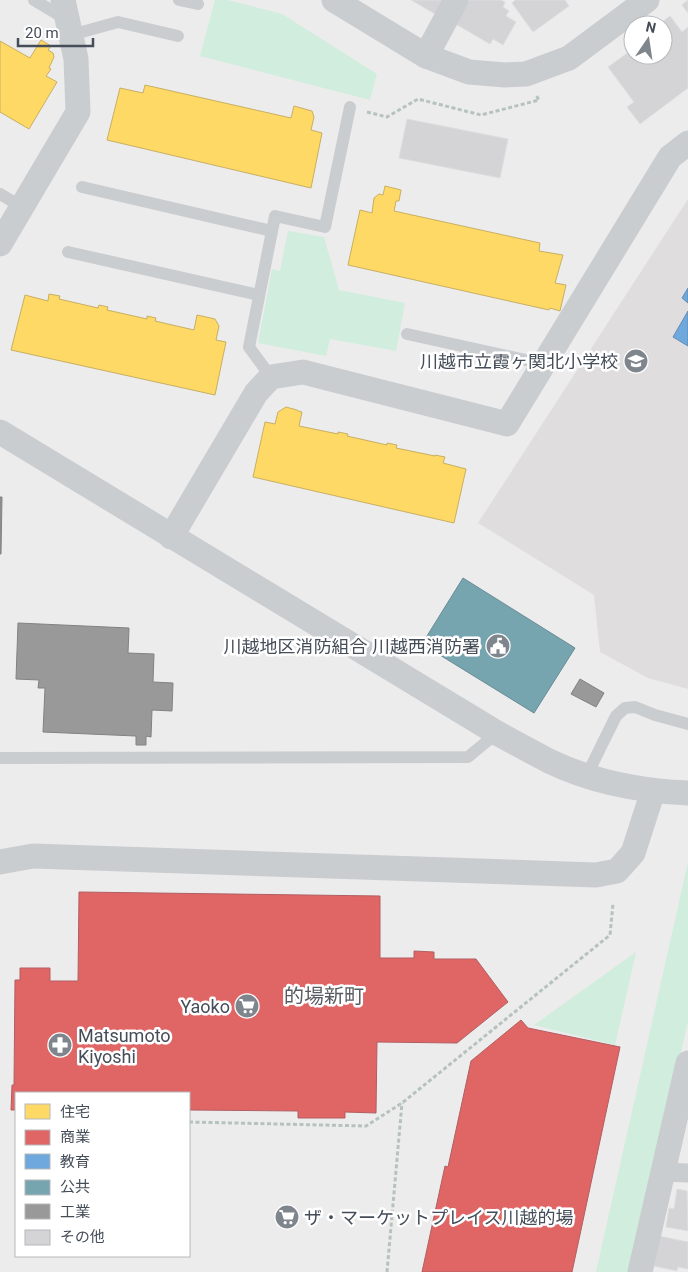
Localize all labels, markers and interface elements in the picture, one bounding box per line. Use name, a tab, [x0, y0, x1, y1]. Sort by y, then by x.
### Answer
scale bar	[18, 15, 92, 47]
north arrow	[623, 15, 673, 65]
text: N	[644, 18, 658, 36]
text: 20 m	[25, 24, 59, 42]
school or university icon: 川越市立霞ヶ関北小学校	[623, 348, 649, 374]
place label: 川越市立霞ヶ関北小学校	[420, 351, 618, 372]
public building icon: 川越地区消防組合 川越西消防署	[485, 633, 511, 659]
place label: 川越地区消防組合 川越西消防署	[224, 636, 480, 657]
district label: 的場新町	[284, 984, 364, 1008]
supermarket icon: Yaoko	[234, 993, 260, 1019]
place label: Yaoko	[180, 996, 230, 1017]
place label: Matsumoto Kiyoshi	[78, 1025, 171, 1067]
pharmacy icon: Matsumoto Kiyoshi	[47, 1032, 73, 1058]
legend	[15, 1092, 190, 1257]
text: 住宅	[60, 1103, 90, 1121]
text: 商業	[60, 1128, 90, 1146]
text: 教育	[60, 1153, 90, 1171]
text: 公共	[60, 1178, 90, 1196]
text: 工業	[60, 1203, 90, 1221]
supermarket icon: ザ・マーケットプレイス川越的場	[274, 1204, 300, 1230]
place label: ザ・マーケットプレイス川越的場	[304, 1207, 573, 1228]
text: その他	[60, 1228, 105, 1246]

